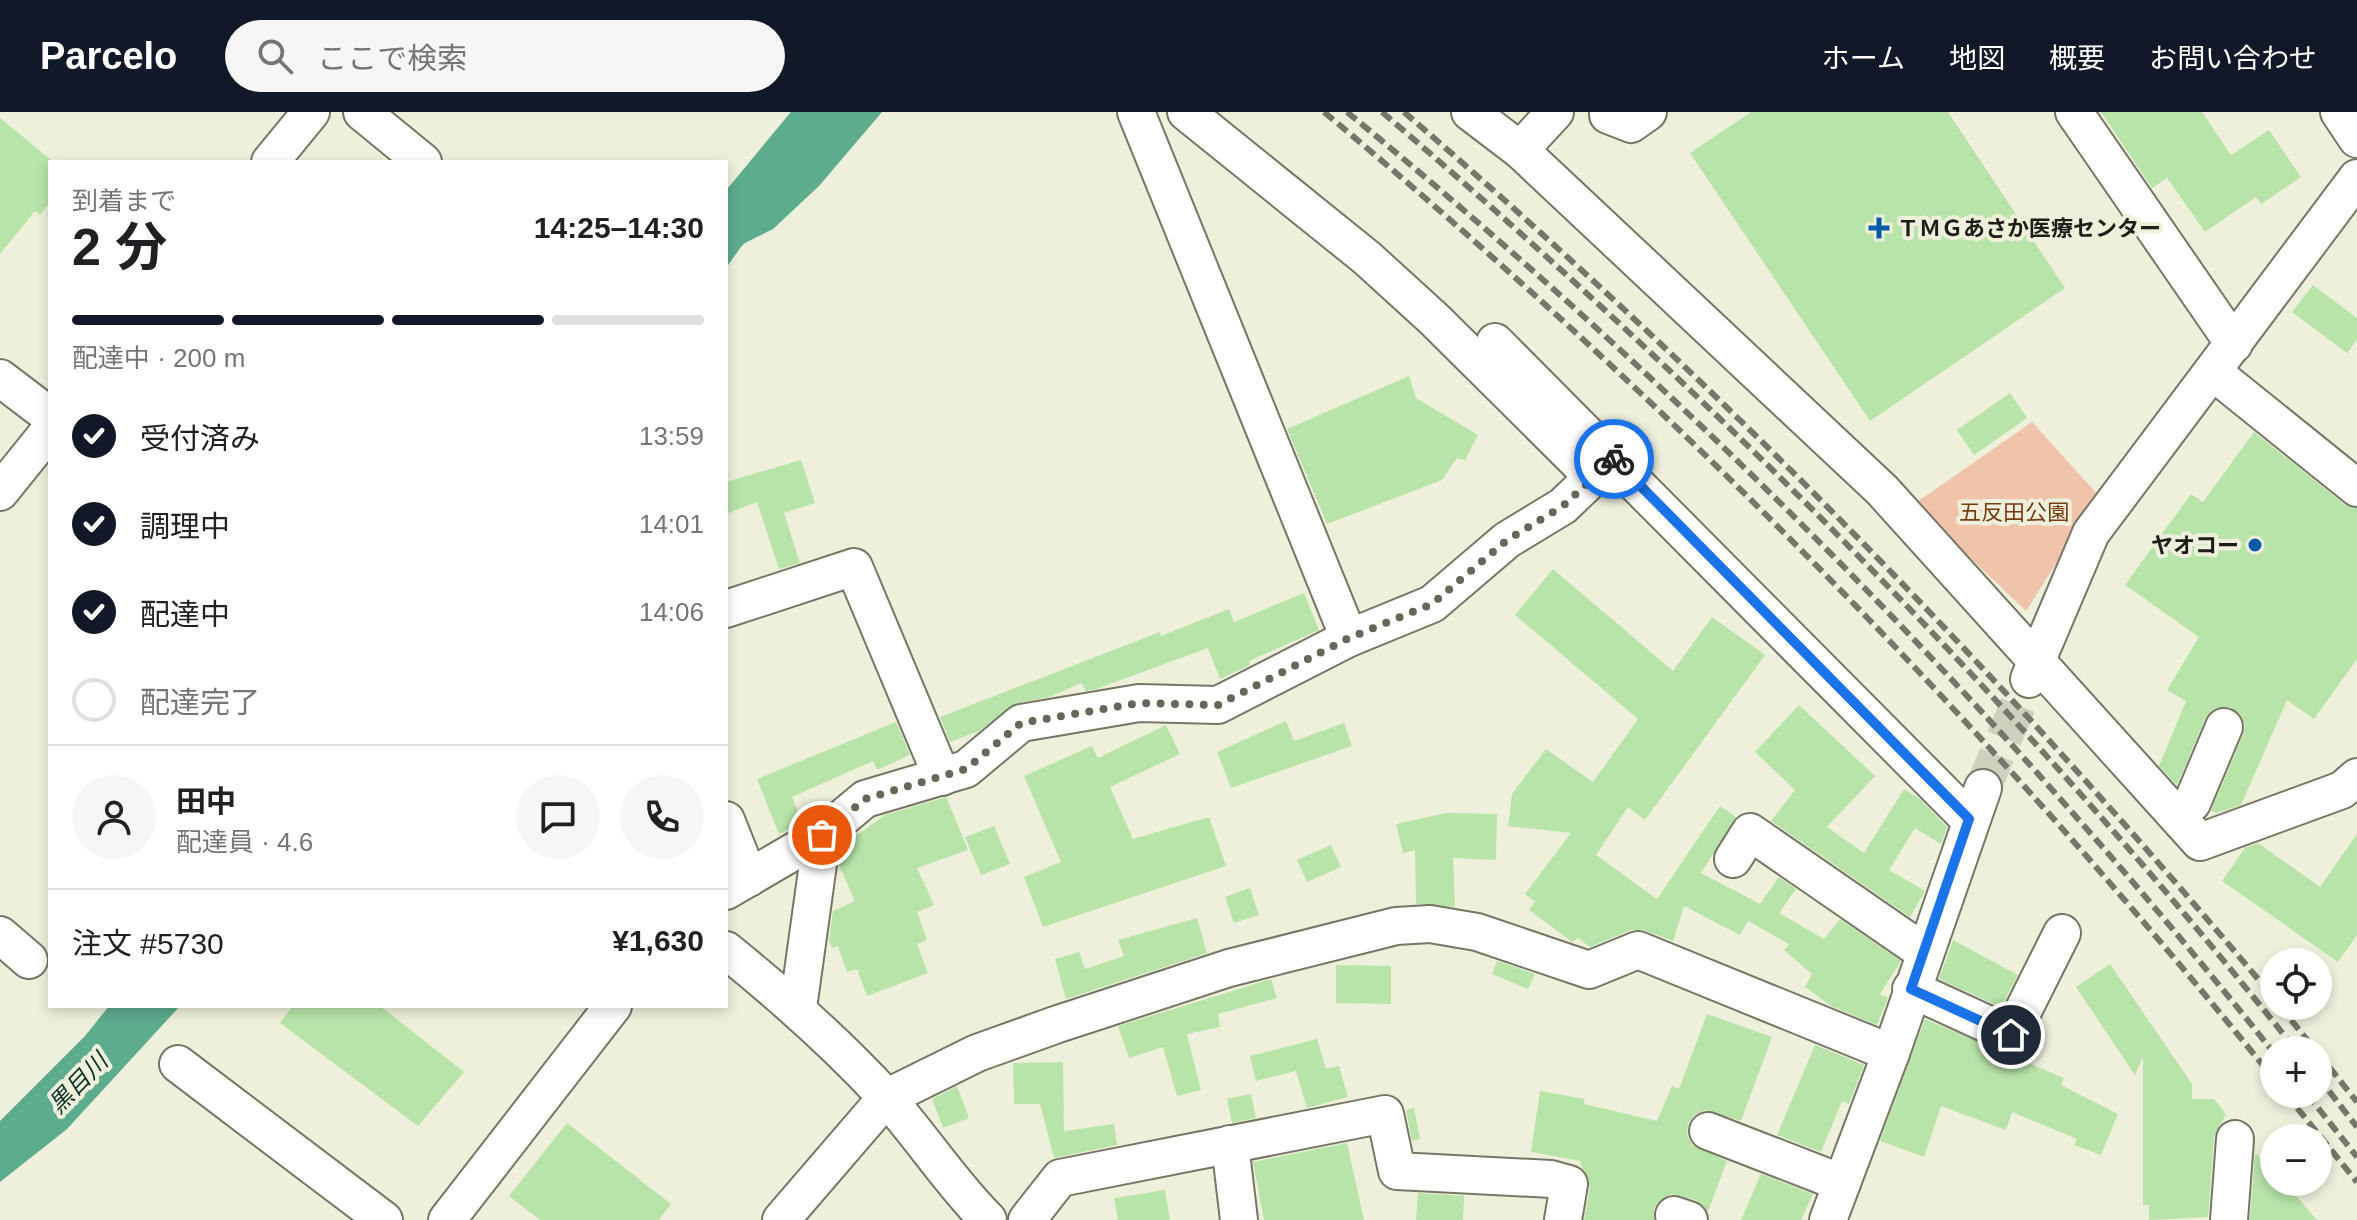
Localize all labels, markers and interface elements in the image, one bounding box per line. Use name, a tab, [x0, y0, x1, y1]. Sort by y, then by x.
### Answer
search box	[225, 20, 785, 92]
icon: search	[253, 34, 297, 78]
text: Parcelo	[40, 35, 177, 77]
text: ここで検索	[317, 42, 467, 75]
text: ホーム	[1822, 43, 1905, 74]
text: 地図	[1949, 43, 2005, 74]
text: 概要	[2049, 43, 2105, 74]
text: お問い合わせ	[2149, 43, 2317, 74]
text: 到着まで	[72, 186, 176, 216]
text: 14:25–14:30	[534, 211, 704, 244]
place label: ＴＭＧあさか医療センター	[1897, 216, 2161, 241]
marker: ＴＭＧあさか医療センター	[1868, 217, 1890, 239]
text: 2 分	[72, 218, 167, 276]
text: 配達中 · 200 m	[72, 343, 245, 373]
icon: check	[72, 414, 116, 458]
courier	[1574, 419, 1654, 499]
text: 13:59	[639, 421, 704, 451]
text: 受付済み	[140, 422, 260, 455]
icon: bike	[1592, 437, 1636, 481]
park label: 五反田公園	[1959, 500, 2069, 525]
icon: check	[72, 502, 116, 546]
text: 14:01	[639, 509, 704, 539]
text: 調理中	[140, 510, 230, 543]
place label: ヤオコー	[2151, 533, 2239, 558]
marker: ヤオコー	[2246, 536, 2264, 554]
icon: check	[72, 590, 116, 634]
text: 14:06	[639, 597, 704, 627]
text: 配達中	[140, 598, 230, 631]
text: 配達完了	[140, 686, 260, 719]
button: person	[72, 775, 156, 859]
button: chat	[516, 775, 600, 859]
button: phone	[620, 775, 704, 859]
text: 田中	[176, 785, 236, 818]
pin	[788, 801, 856, 869]
icon: bag	[800, 813, 844, 857]
text: 配達員 · 4.6	[176, 827, 313, 857]
text: ¥1,630	[612, 924, 704, 957]
text: 注文 #5730	[72, 927, 224, 960]
map controls	[2260, 948, 2332, 1196]
button: locate	[2260, 948, 2332, 1020]
pin	[1977, 1001, 2045, 1069]
icon: home	[1989, 1013, 2033, 1057]
button: +	[2260, 1036, 2332, 1108]
water label: 黒目川	[43, 1046, 115, 1118]
button: −	[2260, 1124, 2332, 1196]

